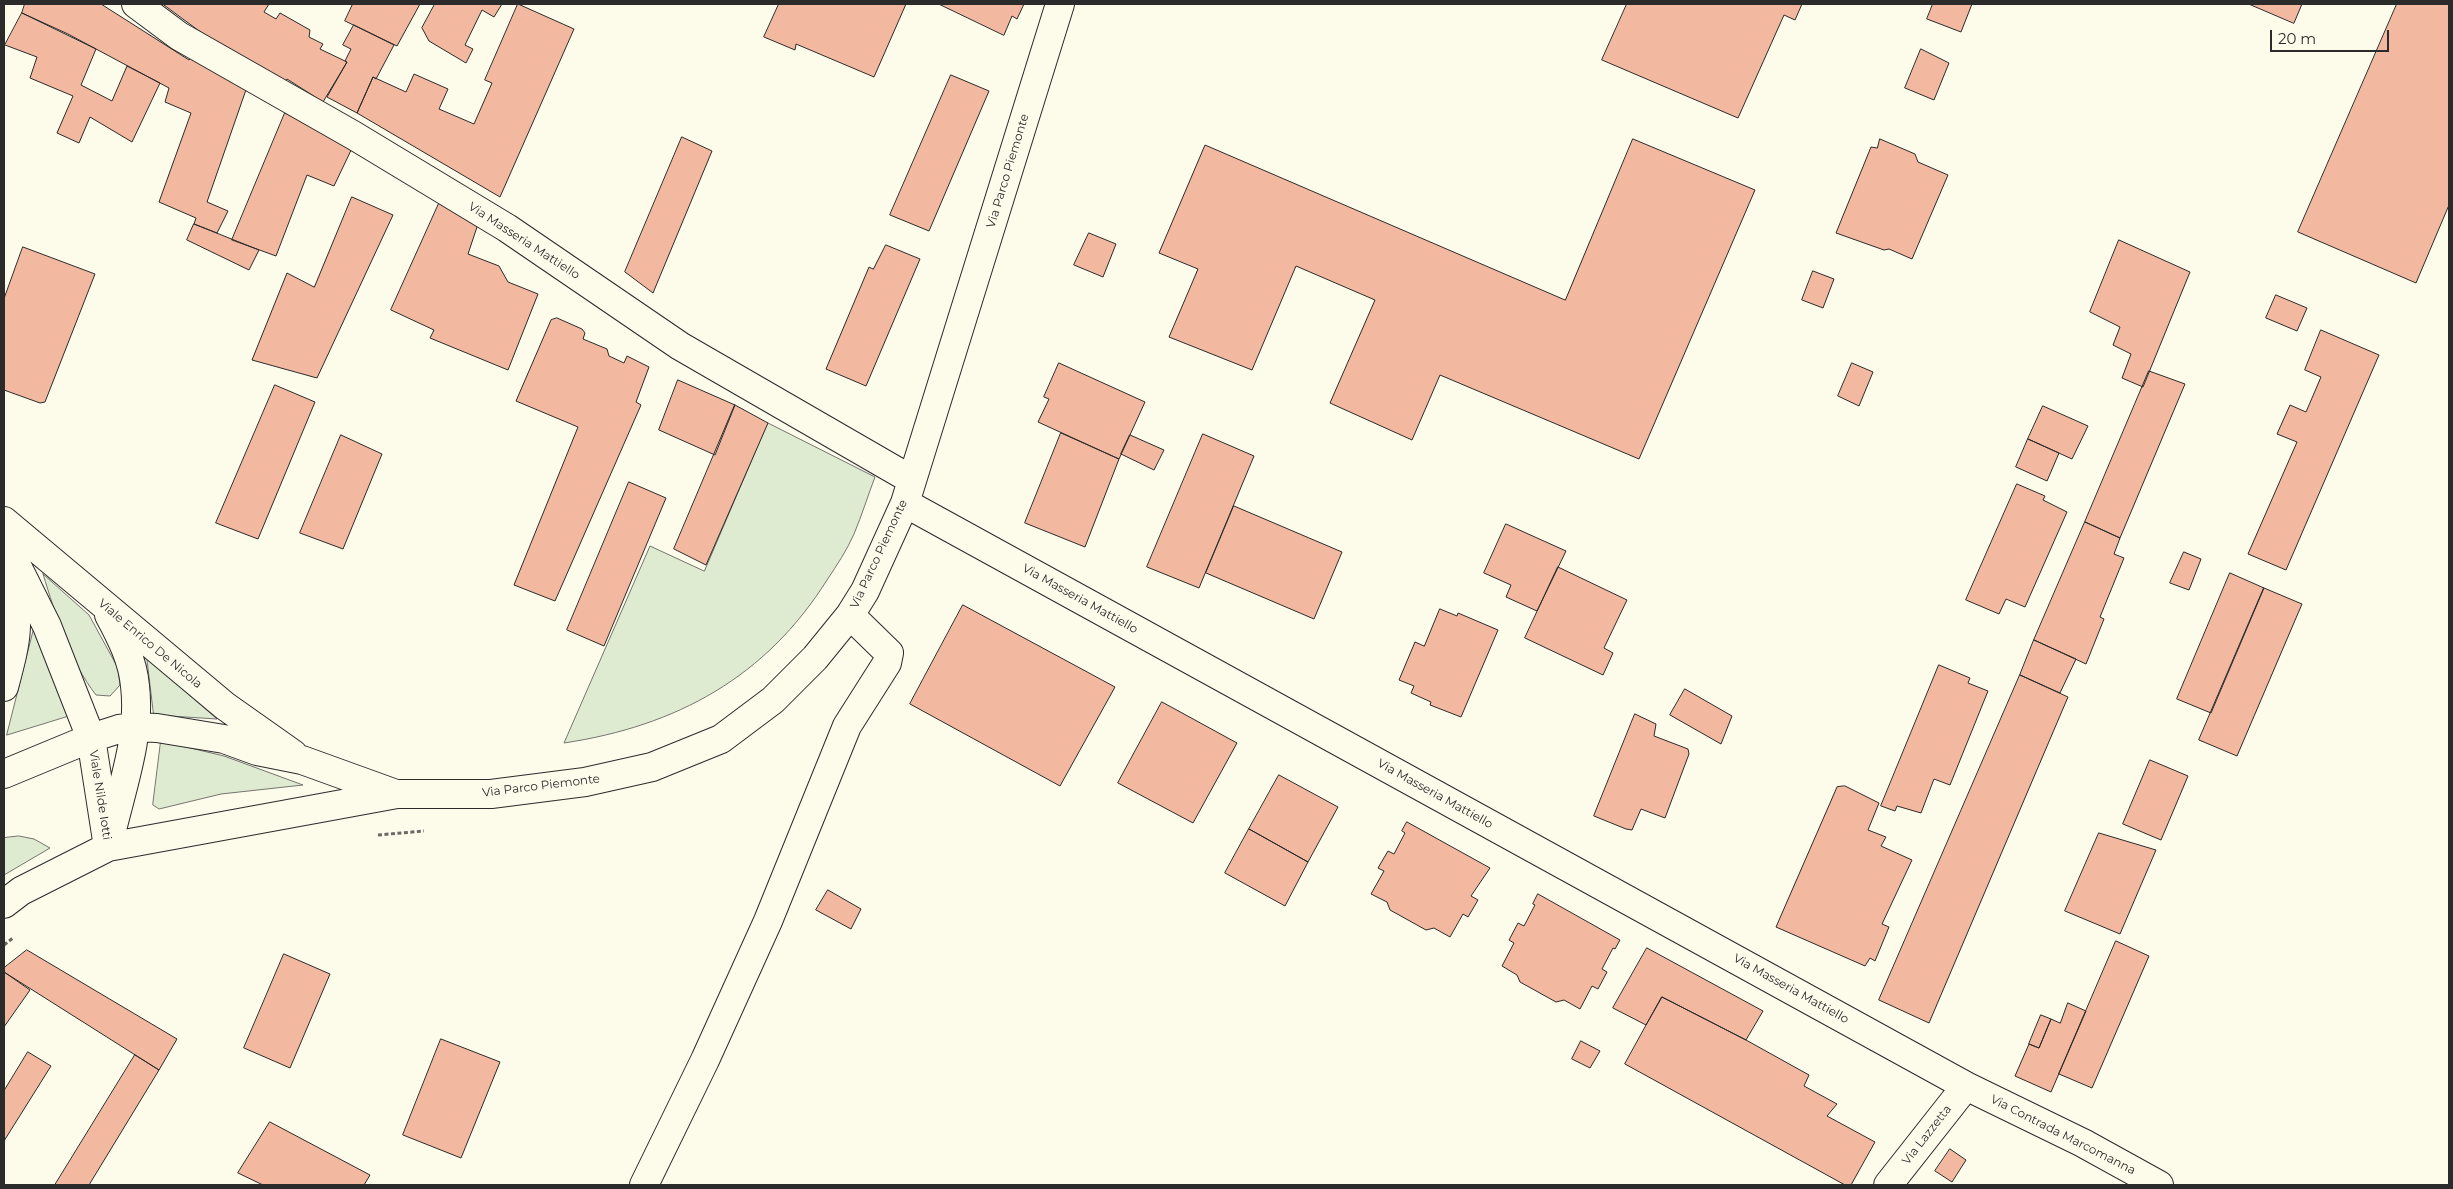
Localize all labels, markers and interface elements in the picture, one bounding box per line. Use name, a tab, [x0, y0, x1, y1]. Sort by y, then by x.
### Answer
scale bar	[2273, 20, 2392, 52]
text: 20 m	[2278, 29, 2316, 48]
street label: Via Parco Piemonte	[984, 112, 1032, 230]
street label: Via Masseria Mattiello	[466, 200, 582, 282]
street label: Via Parco Piemonte	[847, 497, 911, 611]
street label: Via Masseria Mattiello	[1020, 561, 1140, 637]
street label: Viale Enrico De Nicola	[95, 596, 205, 692]
street label: Viale Nilde Iotti	[86, 749, 114, 841]
street label: Via Masseria Mattiello	[1375, 756, 1495, 832]
street label: Via Parco Piemonte	[481, 772, 601, 800]
street label: Via Masseria Mattiello	[1731, 951, 1851, 1027]
street label: Via Contrada Marcomanna	[1988, 1092, 2138, 1178]
street label: Via Lazzetta	[1899, 1102, 1955, 1168]

